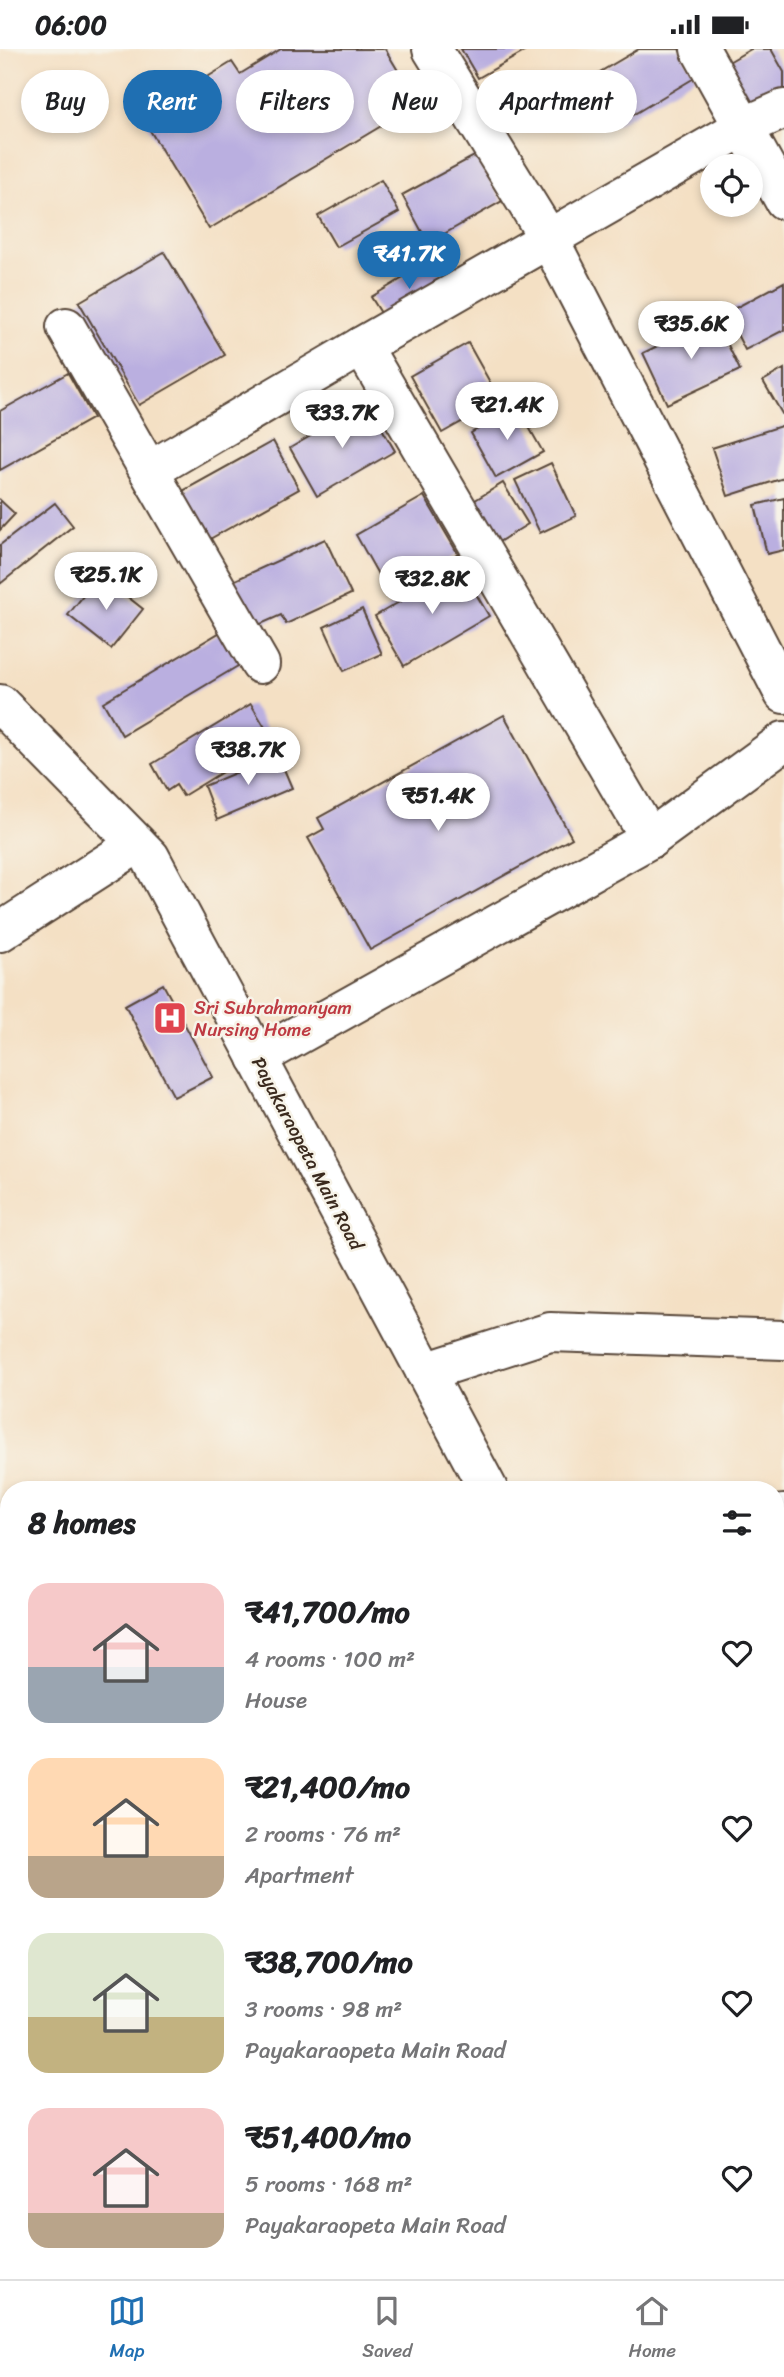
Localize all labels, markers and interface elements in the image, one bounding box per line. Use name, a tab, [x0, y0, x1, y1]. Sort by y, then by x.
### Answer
text: 06:00	[35, 2, 107, 48]
chip: Buy	[21, 70, 109, 133]
chip: Rent	[123, 70, 222, 133]
chip: Filters	[236, 70, 354, 133]
chip: New	[368, 70, 462, 133]
chip: Apartment	[476, 70, 637, 133]
map controls	[700, 154, 763, 217]
button: locate	[700, 154, 763, 217]
pin: ₹41.7K	[352, 231, 466, 291]
text: ₹41.7K	[373, 233, 445, 274]
pin: ₹35.6K	[634, 301, 748, 361]
text: ₹35.6K	[654, 303, 728, 344]
pin: ₹21.4K	[450, 383, 564, 442]
text: ₹21.4K	[471, 384, 543, 425]
pin: ₹33.7K	[285, 391, 399, 450]
text: ₹33.7K	[306, 392, 378, 433]
pin: ₹25.1K	[49, 553, 163, 612]
text: ₹25.1K	[70, 554, 142, 595]
pin: ₹32.8K	[375, 557, 489, 616]
text: ₹32.8K	[395, 558, 469, 599]
pin: ₹38.7K	[191, 727, 305, 787]
text: ₹38.7K	[211, 729, 285, 770]
pin: ₹51.4K	[381, 773, 495, 833]
text: ₹51.4K	[402, 775, 474, 816]
place label: Sri Subrahmanyam Nursing Home	[194, 991, 352, 1046]
hospital icon: Sri Subrahmanyam Nursing Home	[151, 999, 189, 1037]
street label: Payakaraopeta Main Road	[242, 1050, 374, 1258]
text: 8 homes	[28, 1496, 136, 1550]
icon: filters	[718, 1504, 756, 1542]
text: ₹41,700/mo	[245, 1585, 410, 1639]
icon: home	[84, 1611, 168, 1695]
icon: heart	[718, 1634, 756, 1672]
text: 4 rooms · 100 m²	[245, 1639, 415, 1680]
text: House	[245, 1680, 307, 1721]
text: ₹21,400/mo	[245, 1760, 410, 1814]
icon: home	[84, 1786, 168, 1870]
icon: heart	[718, 1809, 756, 1847]
text: 2 rooms · 76 m²	[245, 1814, 401, 1855]
text: Apartment	[245, 1855, 354, 1896]
text: ₹38,700/mo	[245, 1935, 413, 1989]
icon: home	[84, 1961, 168, 2045]
icon: heart	[718, 1984, 756, 2022]
text: 3 rooms · 98 m²	[245, 1989, 402, 2030]
text: Payakaraopeta Main Road	[245, 2030, 506, 2071]
text: ₹51,400/mo	[245, 2110, 411, 2164]
icon: home	[84, 2136, 168, 2220]
icon: heart	[718, 2159, 756, 2197]
text: 5 rooms · 168 m²	[245, 2164, 413, 2205]
text: Payakaraopeta Main Road	[245, 2205, 506, 2246]
tab: Map	[108, 2292, 146, 2367]
tab: Saved	[362, 2292, 412, 2367]
tab: Home	[628, 2292, 676, 2367]

